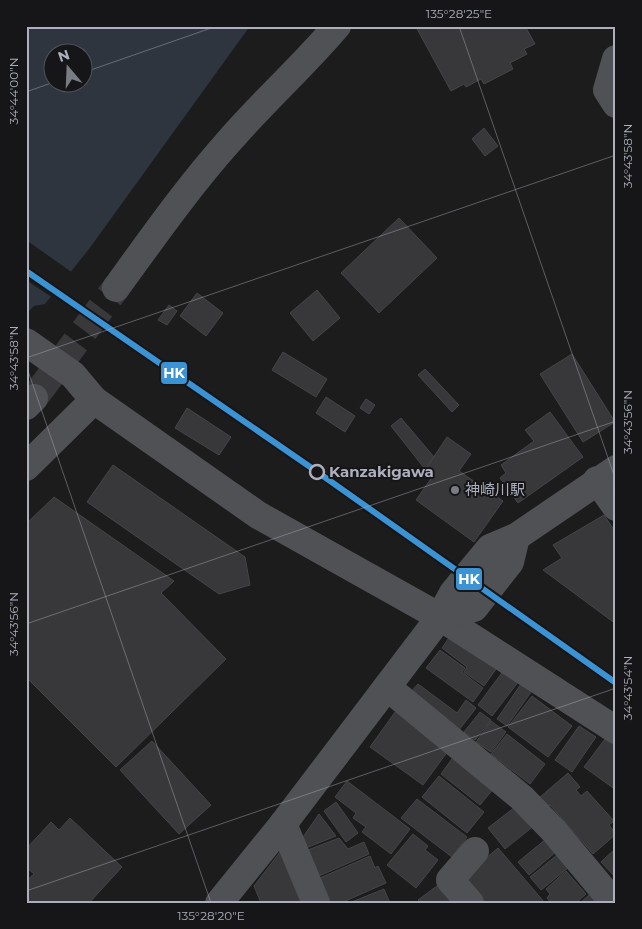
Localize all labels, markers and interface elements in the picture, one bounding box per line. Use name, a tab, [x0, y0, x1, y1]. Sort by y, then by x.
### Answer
text: 135°28'25"E	[426, 6, 492, 21]
north arrow	[42, 42, 92, 92]
text: N	[55, 45, 72, 66]
text: 34°44'00"N	[6, 57, 21, 125]
text: 34°43'58"N	[620, 124, 635, 188]
text: 34°43'58"N	[6, 326, 21, 390]
line badge: HK	[160, 361, 188, 385]
text: HK	[163, 364, 185, 382]
text: 34°43'56"N	[620, 390, 635, 454]
place label: Kanzakigawa	[329, 462, 434, 481]
marker: Kanzakigawa	[309, 464, 325, 480]
place label: 神崎川駅	[465, 480, 525, 499]
marker: 神崎川駅	[449, 484, 461, 496]
line badge: HK	[455, 567, 483, 591]
text: HK	[458, 570, 480, 588]
text: 34°43'56"N	[6, 592, 21, 656]
text: 34°43'54"N	[620, 656, 635, 720]
text: 135°28'20"E	[177, 908, 245, 923]

